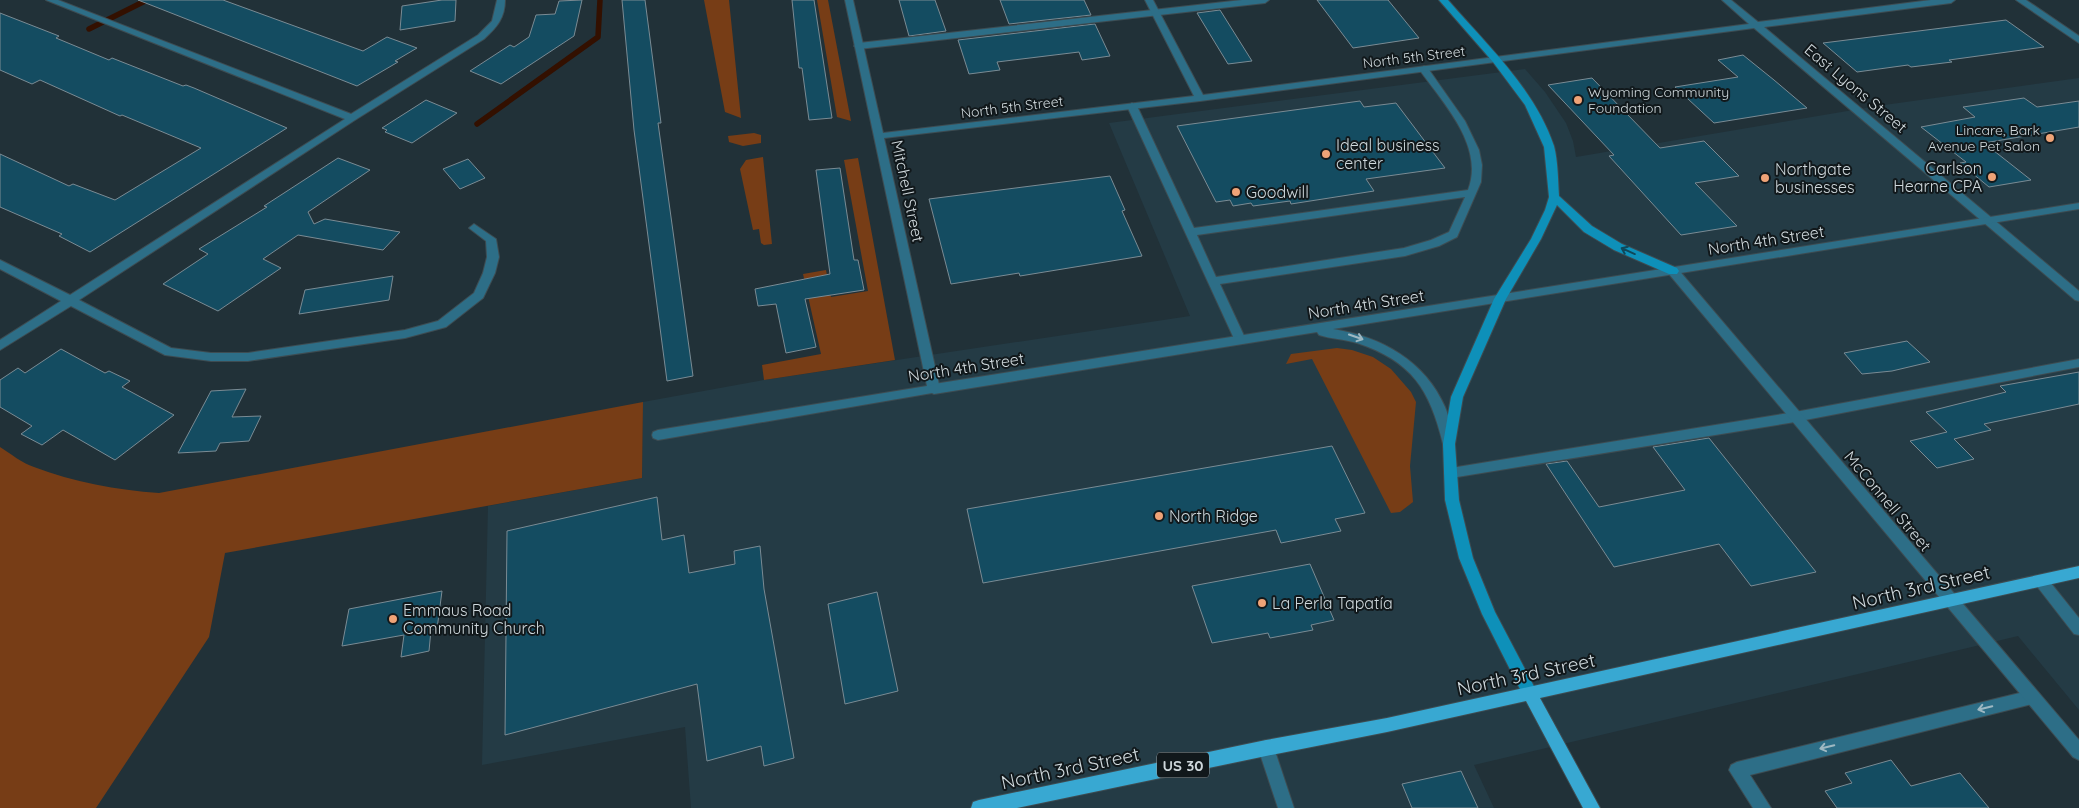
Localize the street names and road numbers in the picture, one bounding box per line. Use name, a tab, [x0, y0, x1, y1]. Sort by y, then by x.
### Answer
street label: East Lyons Street	[1801, 39, 1911, 137]
street label: North 5th Street	[1362, 42, 1466, 72]
street label: North 5th Street	[960, 92, 1064, 122]
street label: Mitchell Street	[887, 138, 929, 244]
street label: North 4th Street	[1706, 221, 1826, 259]
street label: North 4th Street	[1306, 285, 1426, 323]
street label: North 4th Street	[906, 348, 1026, 386]
street label: McConnell Street	[1840, 447, 1936, 555]
street label: North 3rd Street	[1850, 560, 1992, 614]
street label: North 3rd Street	[1455, 648, 1597, 700]
street label: North 3rd Street	[999, 742, 1141, 794]
road number: US 30	[1157, 752, 1209, 778]

